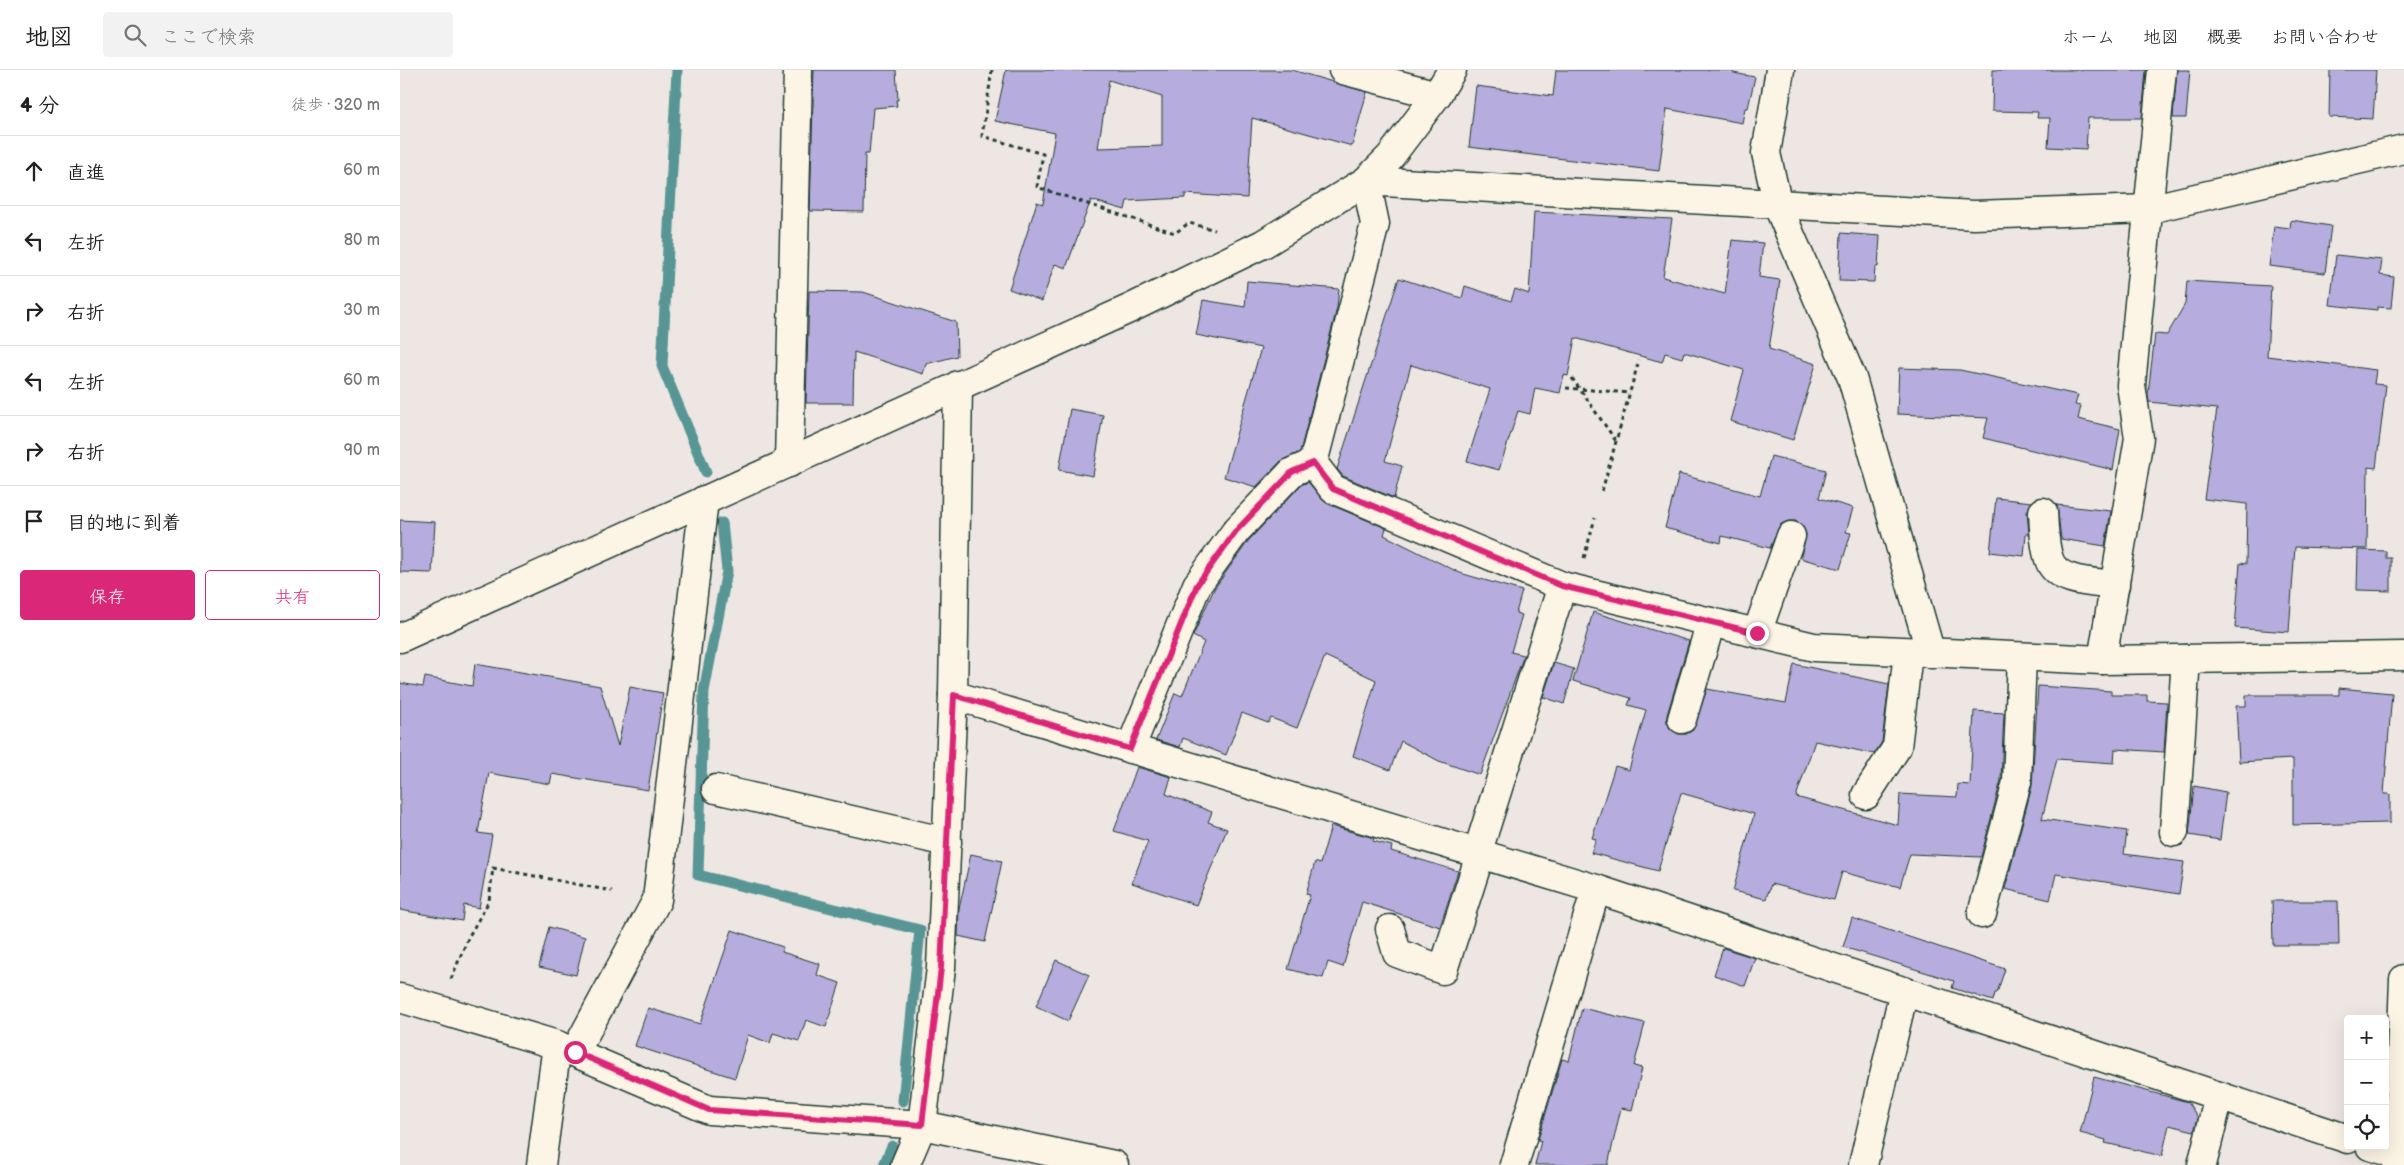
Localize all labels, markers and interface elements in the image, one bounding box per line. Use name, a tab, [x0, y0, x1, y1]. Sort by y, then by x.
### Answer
search box	[103, 12, 453, 57]
icon: search	[121, 21, 149, 49]
text: 地図	[25, 23, 73, 52]
text: ここで検索	[161, 26, 256, 49]
text: ホーム	[2062, 27, 2115, 48]
text: 地図	[2143, 27, 2179, 48]
text: 概要	[2207, 27, 2243, 48]
text: お問い合わせ	[2271, 27, 2379, 48]
text: 4 分	[20, 93, 59, 118]
text: 徒歩 · 320 m	[291, 96, 380, 115]
icon: ahead	[20, 157, 48, 185]
text: 60 m	[343, 161, 380, 180]
text: 直進	[67, 162, 105, 185]
icon: left	[20, 227, 48, 255]
text: 80 m	[344, 231, 380, 250]
text: 左折	[67, 232, 105, 255]
icon: right	[20, 297, 48, 325]
text: 30 m	[343, 301, 380, 320]
text: 右折	[67, 302, 105, 325]
icon: left	[20, 367, 48, 395]
text: 60 m	[343, 371, 380, 390]
text: 左折	[67, 372, 105, 395]
icon: right	[20, 437, 48, 465]
text: 90 m	[344, 441, 380, 460]
text: 右折	[67, 442, 105, 465]
icon: arrive	[20, 507, 48, 535]
text: 目的地に到着	[67, 512, 181, 535]
button: 保存	[20, 570, 195, 620]
button: 共有	[205, 570, 380, 620]
route end	[1746, 622, 1769, 645]
map controls	[2344, 1015, 2389, 1150]
button: +	[2344, 1015, 2389, 1060]
route start	[564, 1041, 587, 1064]
button: −	[2344, 1060, 2389, 1105]
button: locate	[2344, 1105, 2389, 1150]

